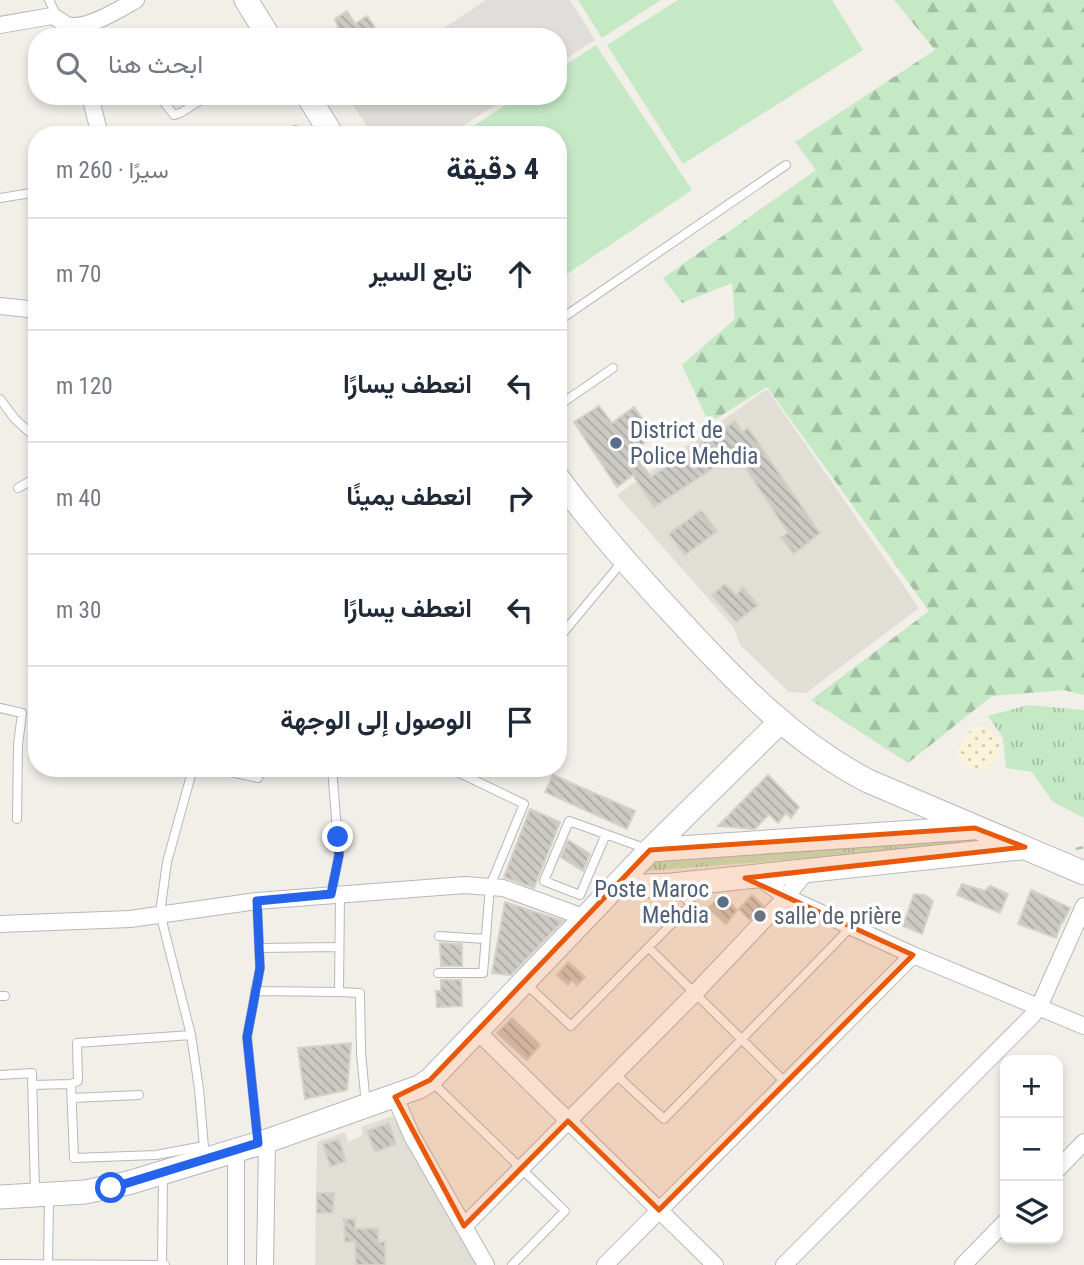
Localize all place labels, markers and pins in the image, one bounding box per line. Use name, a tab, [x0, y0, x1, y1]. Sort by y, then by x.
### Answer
place label: District de Police Mehdia	[630, 417, 758, 470]
marker: District de Police Mehdia	[608, 435, 624, 451]
place label: Poste Maroc Mehdia	[594, 876, 709, 929]
marker: Poste Maroc Mehdia	[715, 894, 731, 910]
place label: salle de prière	[774, 903, 902, 930]
marker: salle de prière	[752, 908, 768, 924]

